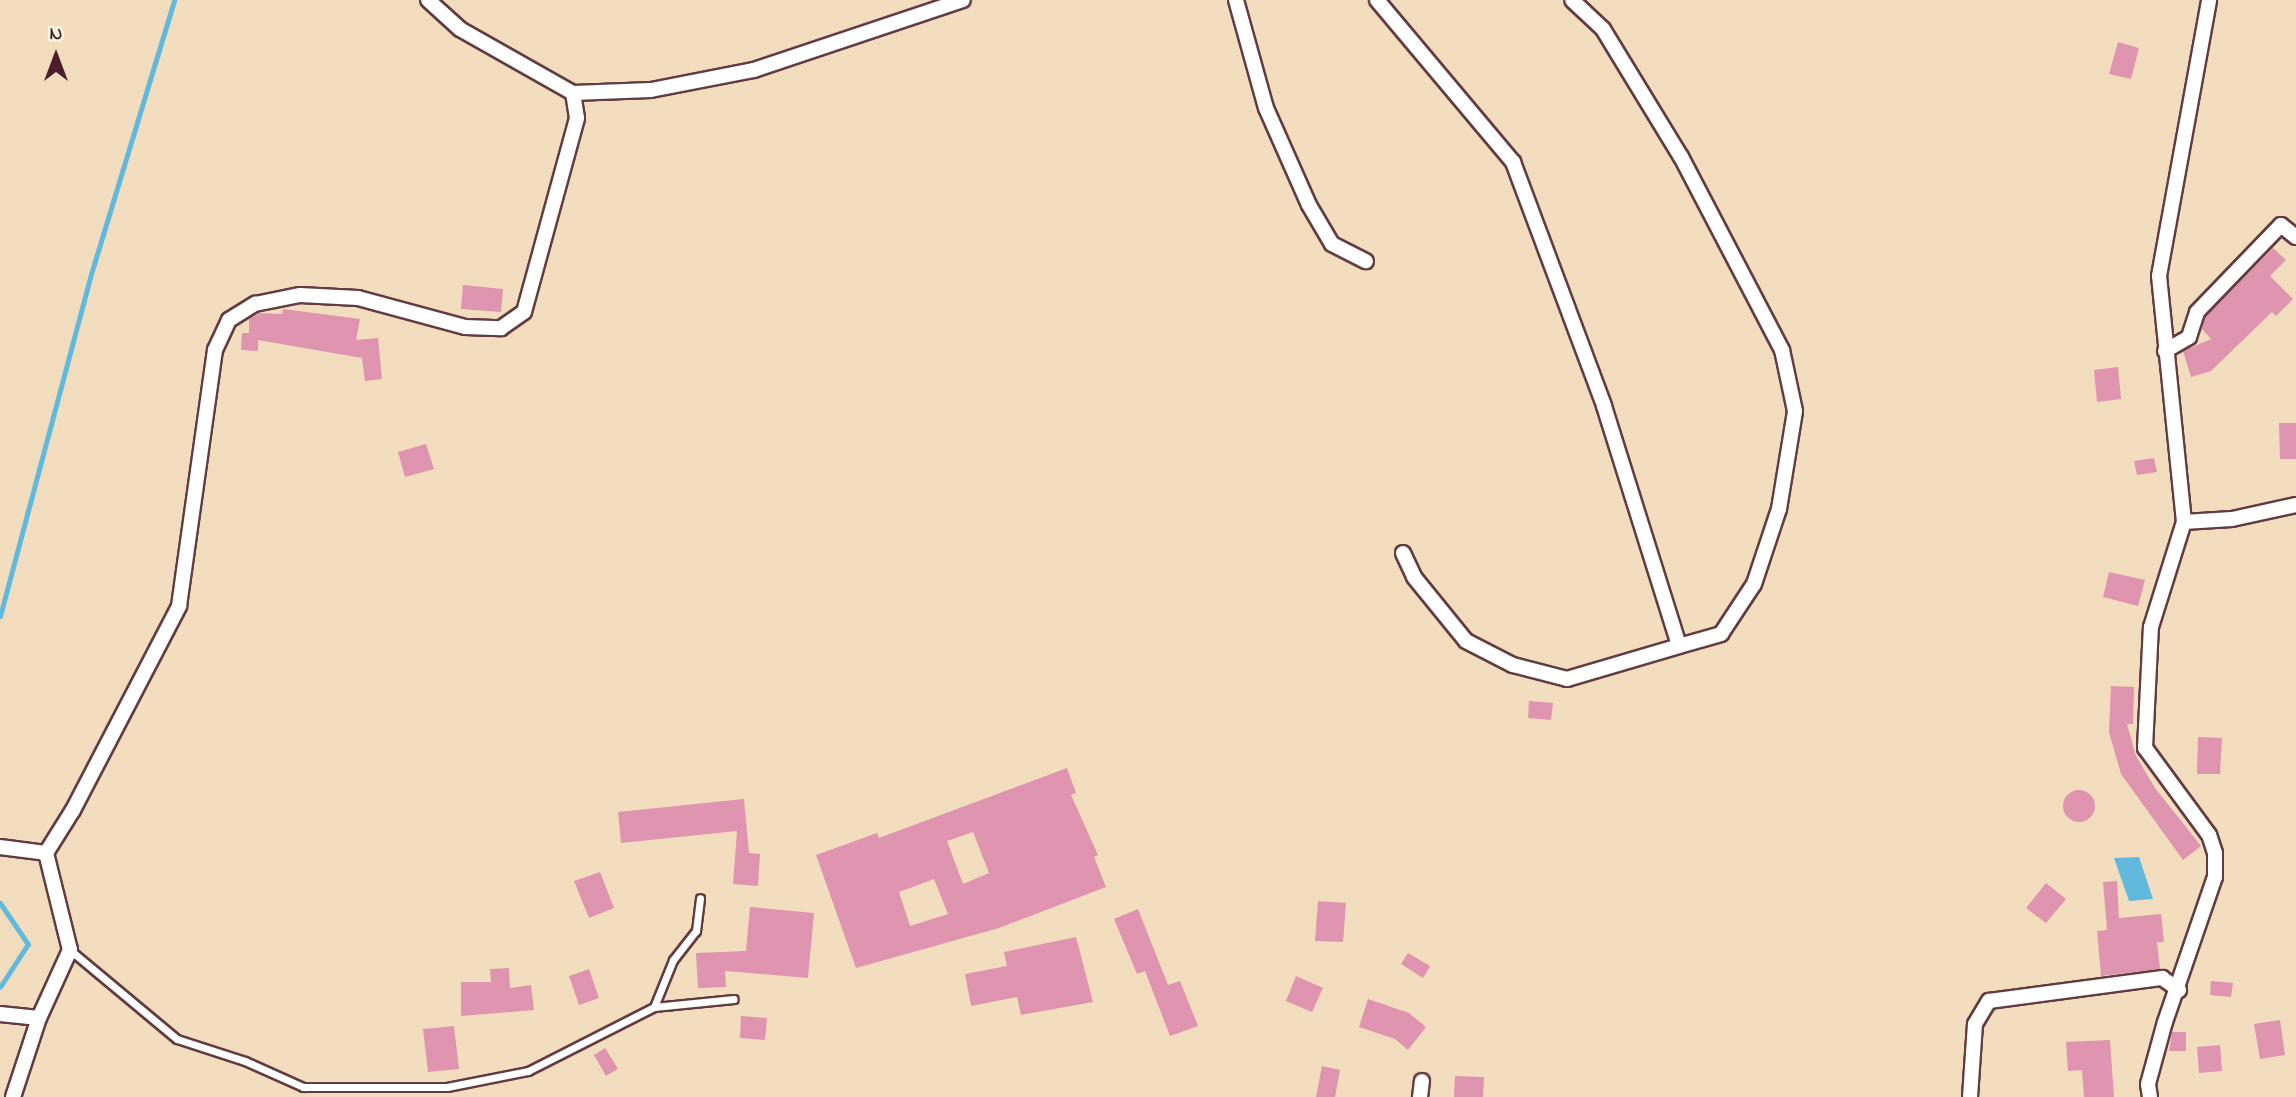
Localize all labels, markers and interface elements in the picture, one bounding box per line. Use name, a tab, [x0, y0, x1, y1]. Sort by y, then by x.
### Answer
north arrow	[21, 21, 91, 91]
text: N	[50, 21, 62, 48]

